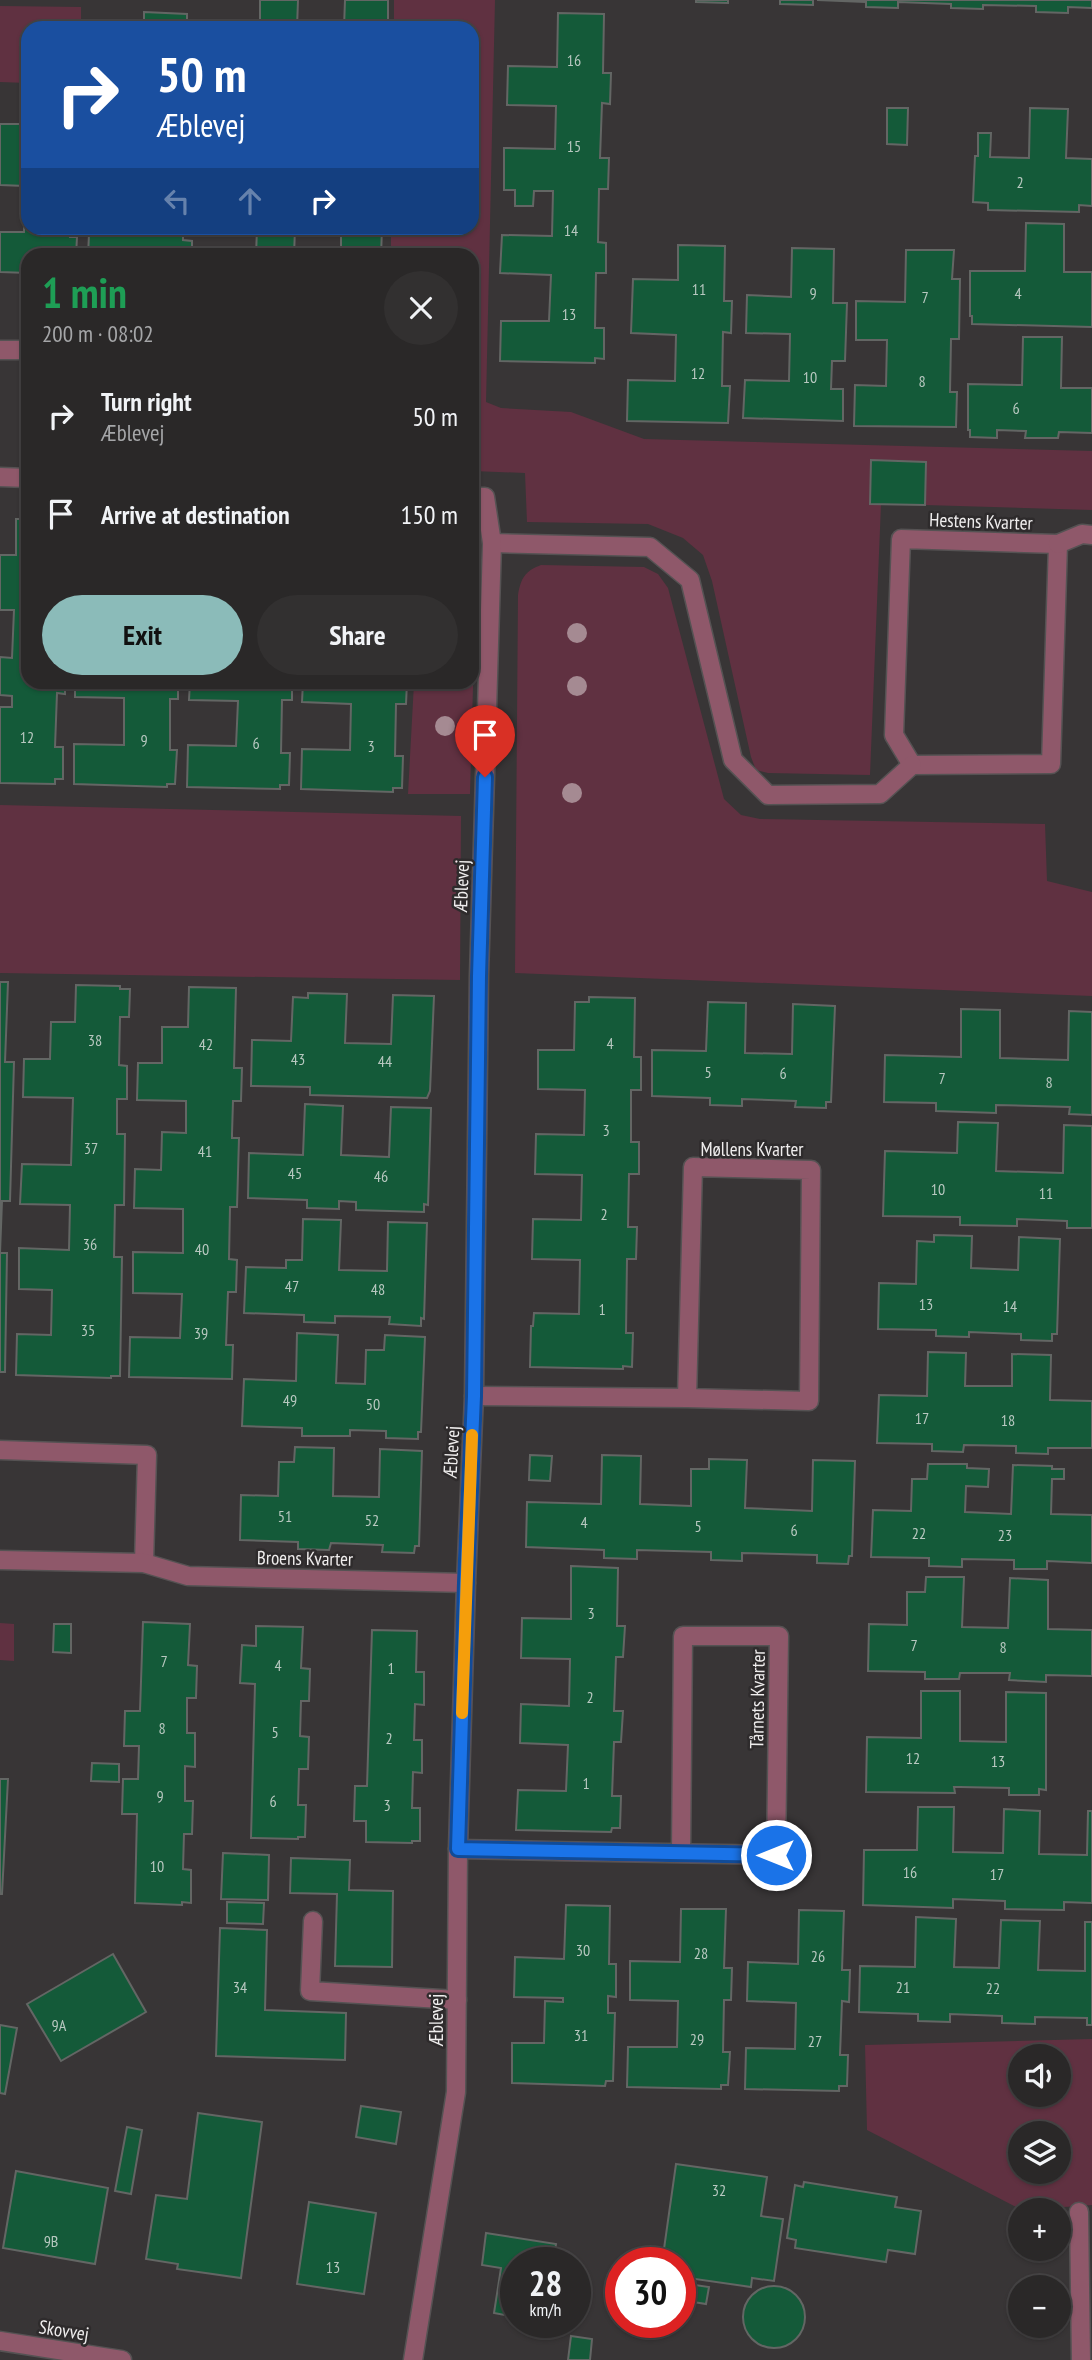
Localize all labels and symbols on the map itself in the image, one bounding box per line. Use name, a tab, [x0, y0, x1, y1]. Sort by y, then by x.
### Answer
house number: 16	[567, 50, 581, 70]
house number: 15	[567, 136, 581, 156]
house number: 2	[1016, 172, 1024, 192]
house number: 14	[564, 220, 578, 240]
house number: 11	[692, 279, 706, 299]
house number: 9	[809, 283, 817, 303]
house number: 4	[1014, 283, 1022, 303]
house number: 7	[921, 287, 929, 307]
house number: 13	[562, 304, 576, 324]
house number: 12	[691, 363, 705, 383]
house number: 10	[803, 367, 817, 387]
house number: 8	[918, 371, 926, 391]
house number: 6	[1012, 398, 1020, 418]
street label: Hestens Kvarter	[929, 507, 1034, 535]
pin	[455, 705, 515, 777]
house number: 12	[20, 727, 34, 747]
house number: 9	[140, 730, 148, 750]
house number: 6	[252, 733, 260, 753]
house number: 3	[367, 736, 375, 756]
street label: Æblevej	[448, 859, 474, 914]
house number: 38	[88, 1030, 102, 1050]
house number: 4	[606, 1033, 614, 1053]
house number: 42	[199, 1034, 213, 1054]
house number: 43	[291, 1049, 305, 1069]
house number: 44	[378, 1051, 392, 1071]
house number: 5	[704, 1062, 712, 1082]
house number: 6	[779, 1063, 787, 1083]
house number: 7	[938, 1068, 946, 1088]
house number: 8	[1045, 1072, 1053, 1092]
house number: 3	[602, 1120, 610, 1140]
street label: Møllens Kvarter	[700, 1137, 804, 1161]
house number: 37	[84, 1138, 98, 1158]
house number: 41	[198, 1141, 212, 1161]
house number: 45	[288, 1163, 302, 1183]
house number: 46	[374, 1166, 388, 1186]
house number: 10	[931, 1179, 945, 1199]
house number: 11	[1039, 1183, 1053, 1203]
house number: 2	[600, 1204, 608, 1224]
house number: 36	[83, 1234, 97, 1254]
house number: 40	[195, 1239, 209, 1259]
house number: 47	[285, 1276, 299, 1296]
house number: 48	[371, 1279, 385, 1299]
house number: 13	[919, 1294, 933, 1314]
house number: 14	[1003, 1296, 1017, 1316]
house number: 1	[598, 1299, 606, 1319]
house number: 35	[81, 1320, 95, 1340]
house number: 39	[194, 1323, 208, 1343]
house number: 49	[283, 1390, 297, 1410]
house number: 50	[366, 1394, 380, 1414]
house number: 17	[915, 1408, 929, 1428]
house number: 18	[1001, 1410, 1015, 1430]
street label: Æblevej	[438, 1425, 464, 1480]
house number: 51	[278, 1506, 292, 1526]
house number: 52	[365, 1510, 379, 1530]
house number: 4	[580, 1512, 588, 1532]
house number: 5	[694, 1516, 702, 1536]
house number: 6	[790, 1520, 798, 1540]
house number: 22	[912, 1523, 926, 1543]
house number: 23	[998, 1525, 1012, 1545]
street label: Broens Kvarter	[257, 1545, 354, 1571]
house number: 3	[587, 1603, 595, 1623]
house number: 7	[910, 1635, 918, 1655]
house number: 8	[999, 1637, 1007, 1657]
street label: Tårnets Kvarter	[744, 1648, 770, 1749]
house number: 7	[160, 1651, 168, 1671]
house number: 4	[274, 1655, 282, 1675]
house number: 1	[387, 1658, 395, 1678]
house number: 2	[586, 1687, 594, 1707]
house number: 8	[158, 1718, 166, 1738]
house number: 5	[271, 1722, 279, 1742]
house number: 2	[385, 1728, 393, 1748]
house number: 12	[906, 1748, 920, 1768]
house number: 13	[991, 1751, 1005, 1771]
house number: 1	[582, 1773, 590, 1793]
house number: 9	[156, 1786, 164, 1806]
house number: 6	[269, 1791, 277, 1811]
house number: 3	[383, 1795, 391, 1815]
position arrow	[739, 1818, 813, 1892]
house number: 10	[150, 1856, 164, 1876]
house number: 16	[903, 1862, 917, 1882]
house number: 17	[990, 1864, 1004, 1884]
house number: 30	[576, 1940, 590, 1960]
house number: 28	[694, 1943, 708, 1963]
house number: 26	[811, 1946, 825, 1966]
house number: 34	[233, 1977, 247, 1997]
house number: 21	[896, 1977, 910, 1997]
house number: 22	[986, 1978, 1000, 1998]
street label: Æblevej	[424, 1994, 448, 2047]
house number: 9A	[52, 2015, 67, 2035]
house number: 31	[574, 2025, 588, 2045]
house number: 29	[690, 2029, 704, 2049]
house number: 27	[808, 2031, 822, 2051]
house number: 32	[712, 2180, 726, 2200]
house number: 9B	[44, 2231, 58, 2251]
speed limit sign: 30	[605, 2247, 696, 2338]
house number: 13	[326, 2257, 340, 2277]
street label: Skovvej	[37, 2314, 91, 2346]

